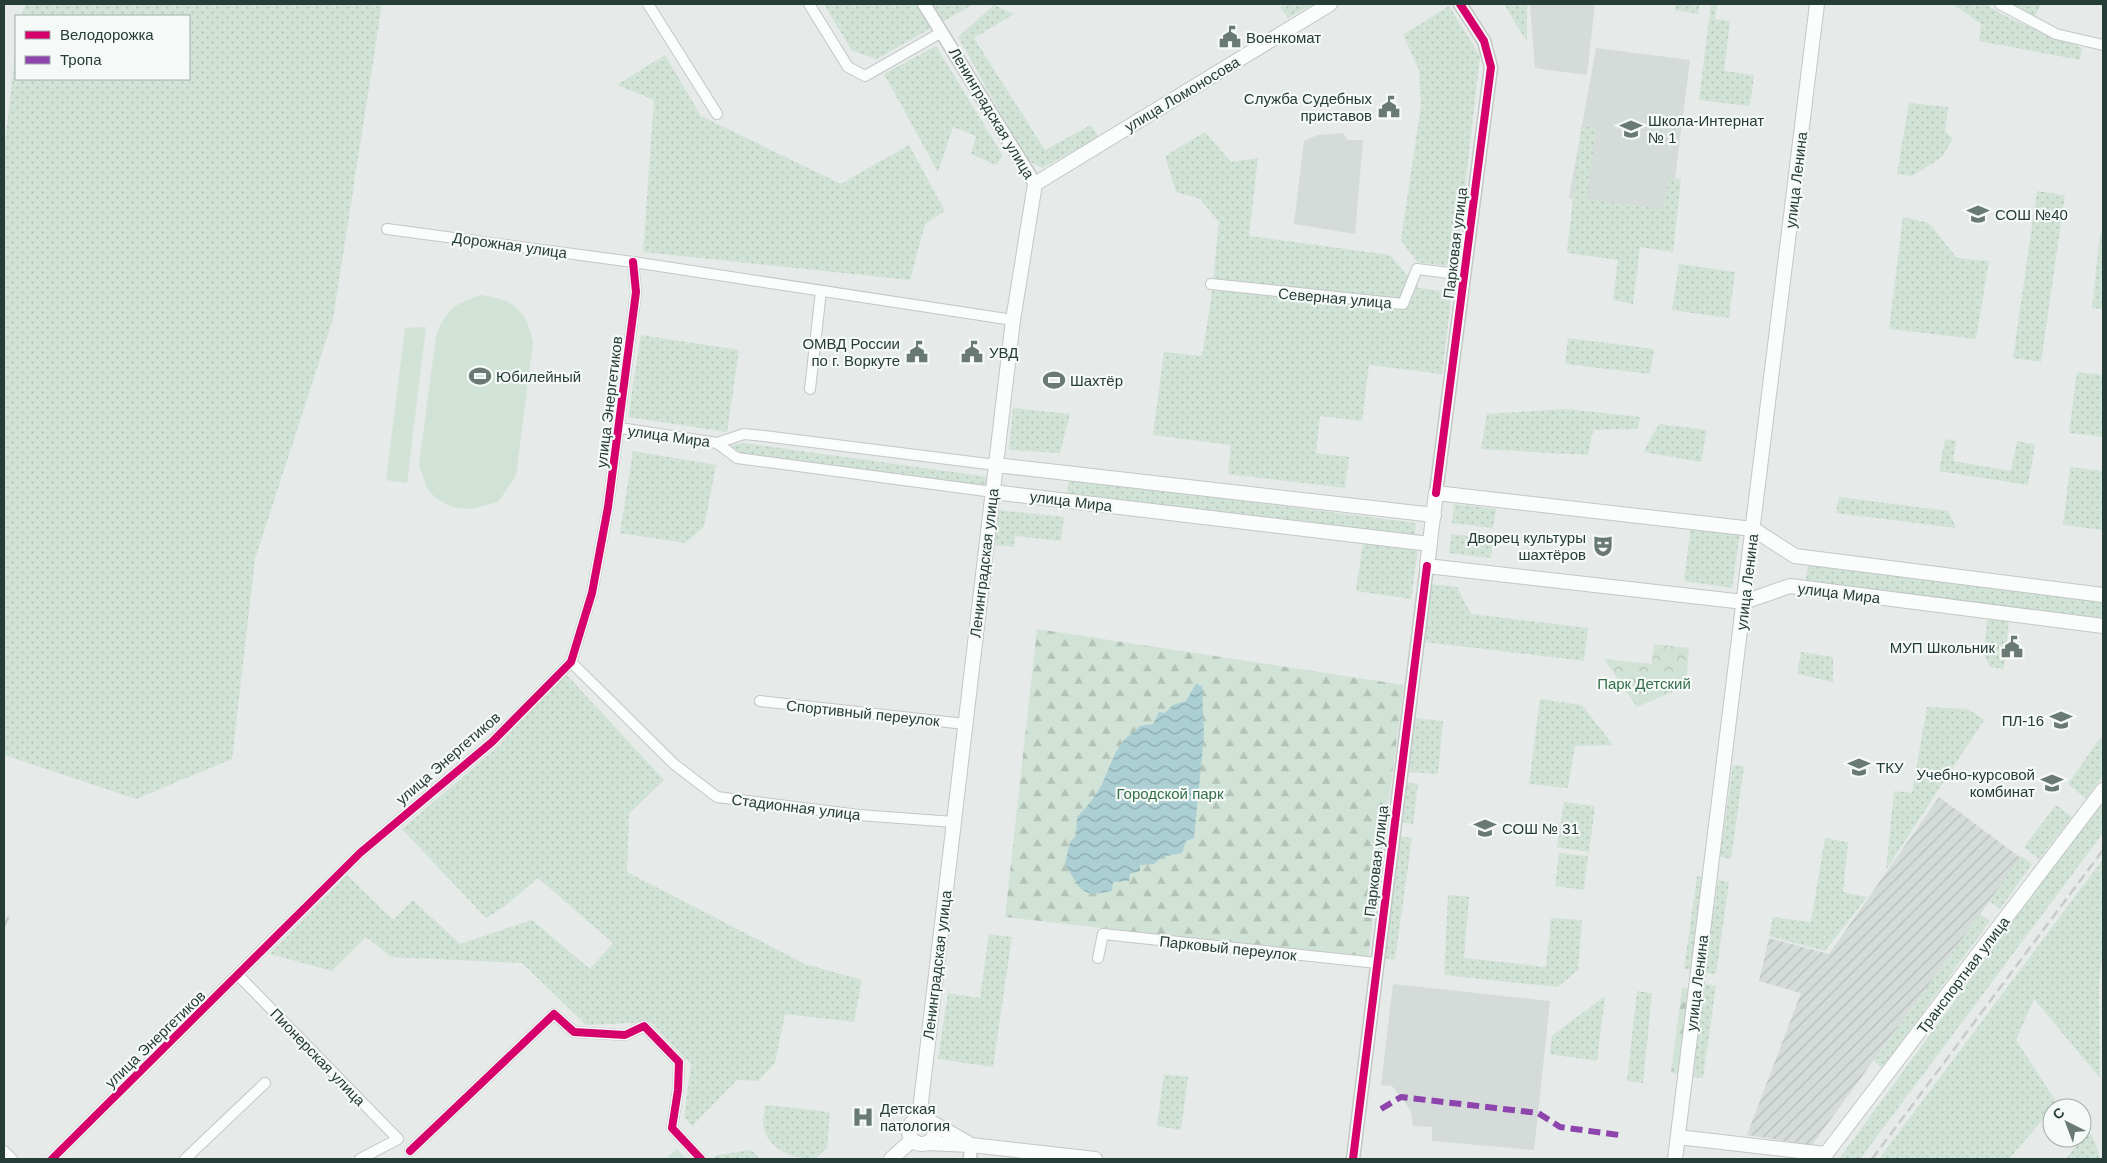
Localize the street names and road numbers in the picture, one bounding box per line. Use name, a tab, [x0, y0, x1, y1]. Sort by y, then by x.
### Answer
street label: Ленинградская улица	[946, 44, 1038, 182]
street label: улица Ломоносова	[1121, 53, 1243, 135]
street label: улица Ленина	[1782, 130, 1810, 229]
street label: Парковая улица	[1440, 186, 1470, 300]
street label: Дорожная улица	[452, 229, 569, 262]
street label: Северная улица	[1278, 285, 1393, 311]
street label: улица Энергетиков	[592, 335, 626, 469]
street label: улица Мира	[627, 422, 712, 450]
street label: Ленинградская улица	[966, 487, 1002, 639]
street label: улица Мира	[1029, 488, 1114, 515]
street label: улица Ленина	[1733, 532, 1761, 631]
street label: улица Мира	[1797, 580, 1882, 607]
street label: Спортивный переулок	[785, 696, 941, 730]
street label: улица Энергетиков	[392, 708, 504, 808]
street label: Стадионная улица	[731, 791, 862, 823]
street label: Парковая улица	[1361, 804, 1391, 918]
street label: Ленинградская улица	[919, 889, 955, 1041]
street label: Транспортная улица	[1913, 913, 2013, 1037]
street label: Парковый переулок	[1159, 932, 1298, 964]
street label: улица Ленина	[1683, 933, 1711, 1032]
street label: улица Энергетиков	[101, 987, 209, 1091]
street label: Пионерская улица	[267, 1005, 369, 1110]

